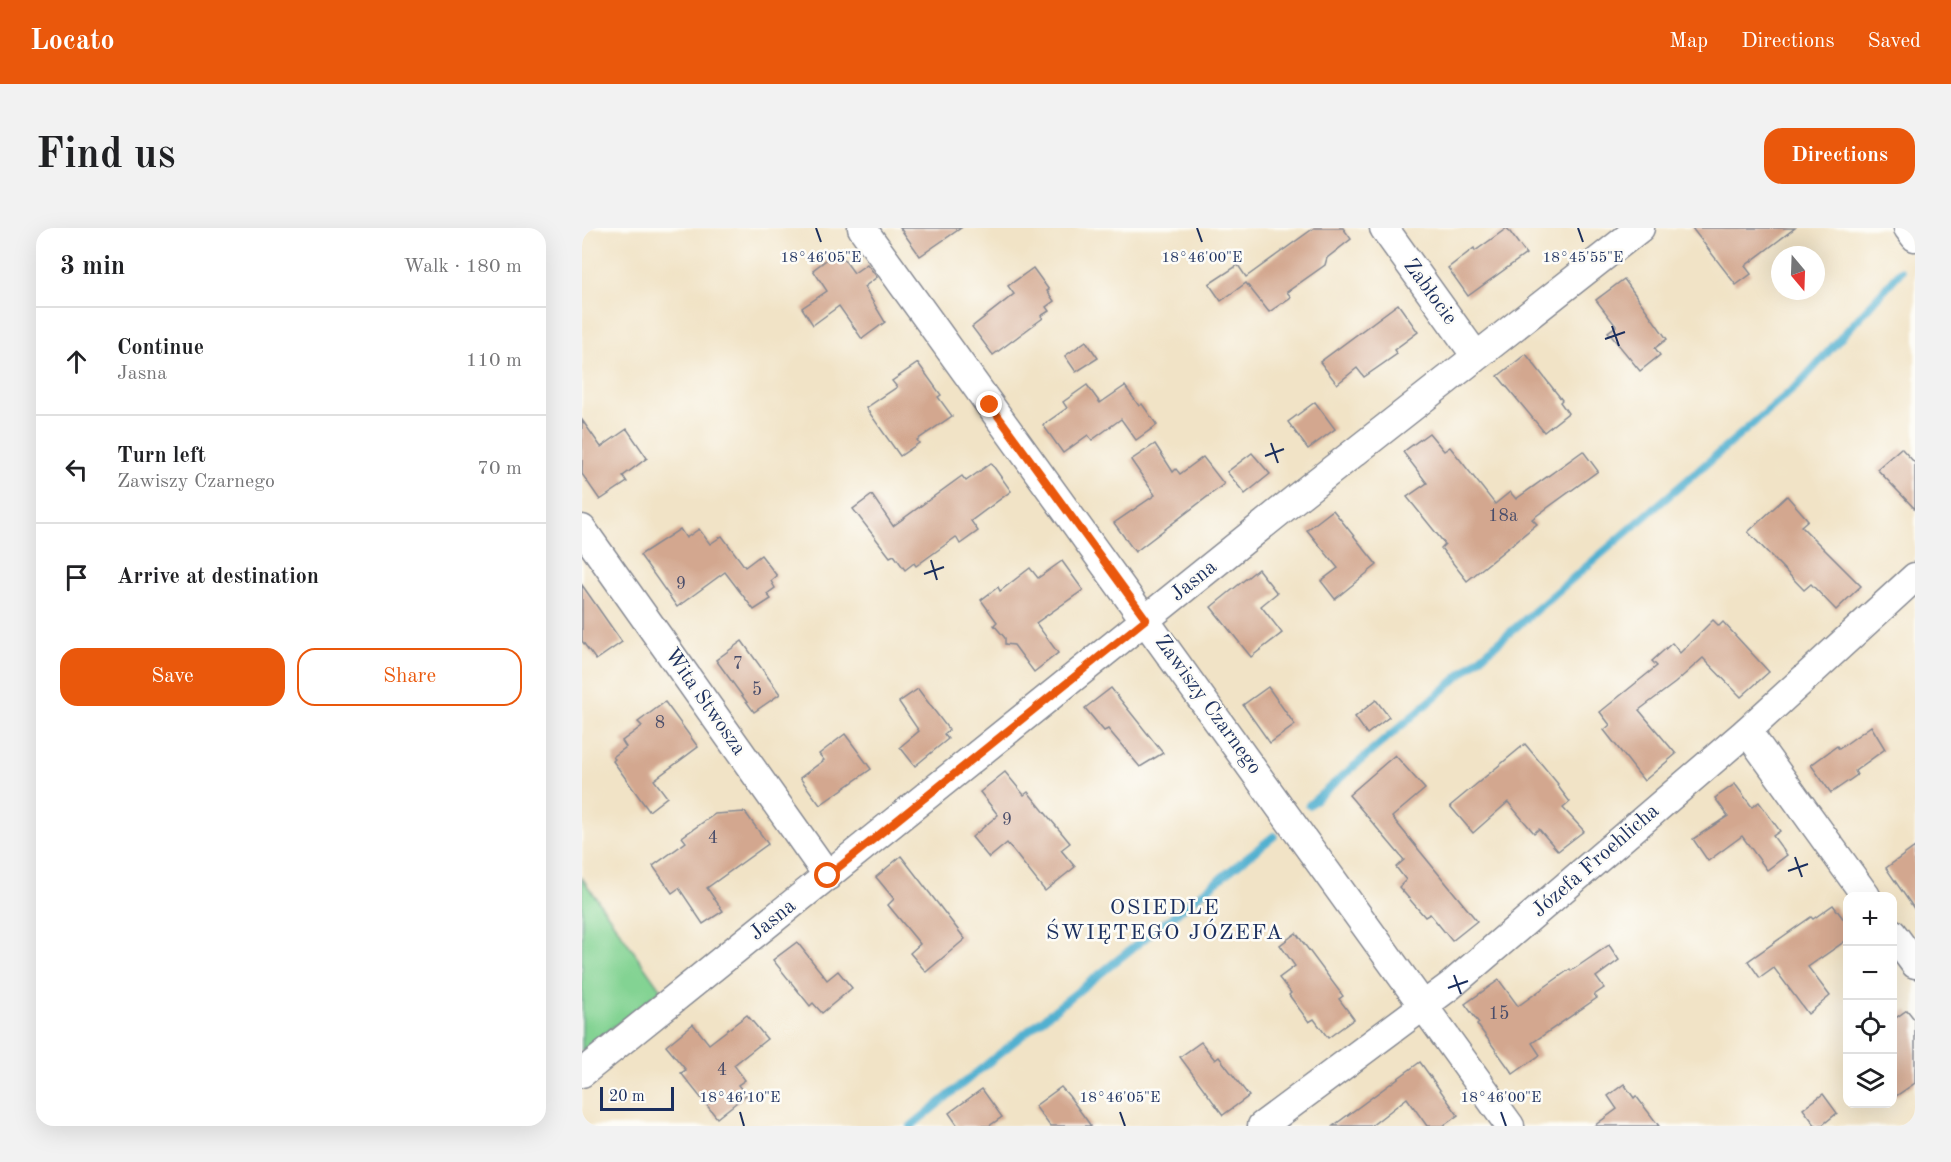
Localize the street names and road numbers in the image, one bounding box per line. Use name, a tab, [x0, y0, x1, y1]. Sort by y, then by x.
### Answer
street label: Zabłocie	[1399, 255, 1461, 329]
street label: Jasna	[1167, 556, 1221, 606]
street label: Zawiszy Czarnego	[1151, 632, 1265, 778]
street label: Wita Stwosza	[660, 645, 750, 759]
street label: Józefa Froehlicha	[1529, 800, 1663, 922]
street label: Jasna	[746, 895, 800, 945]

